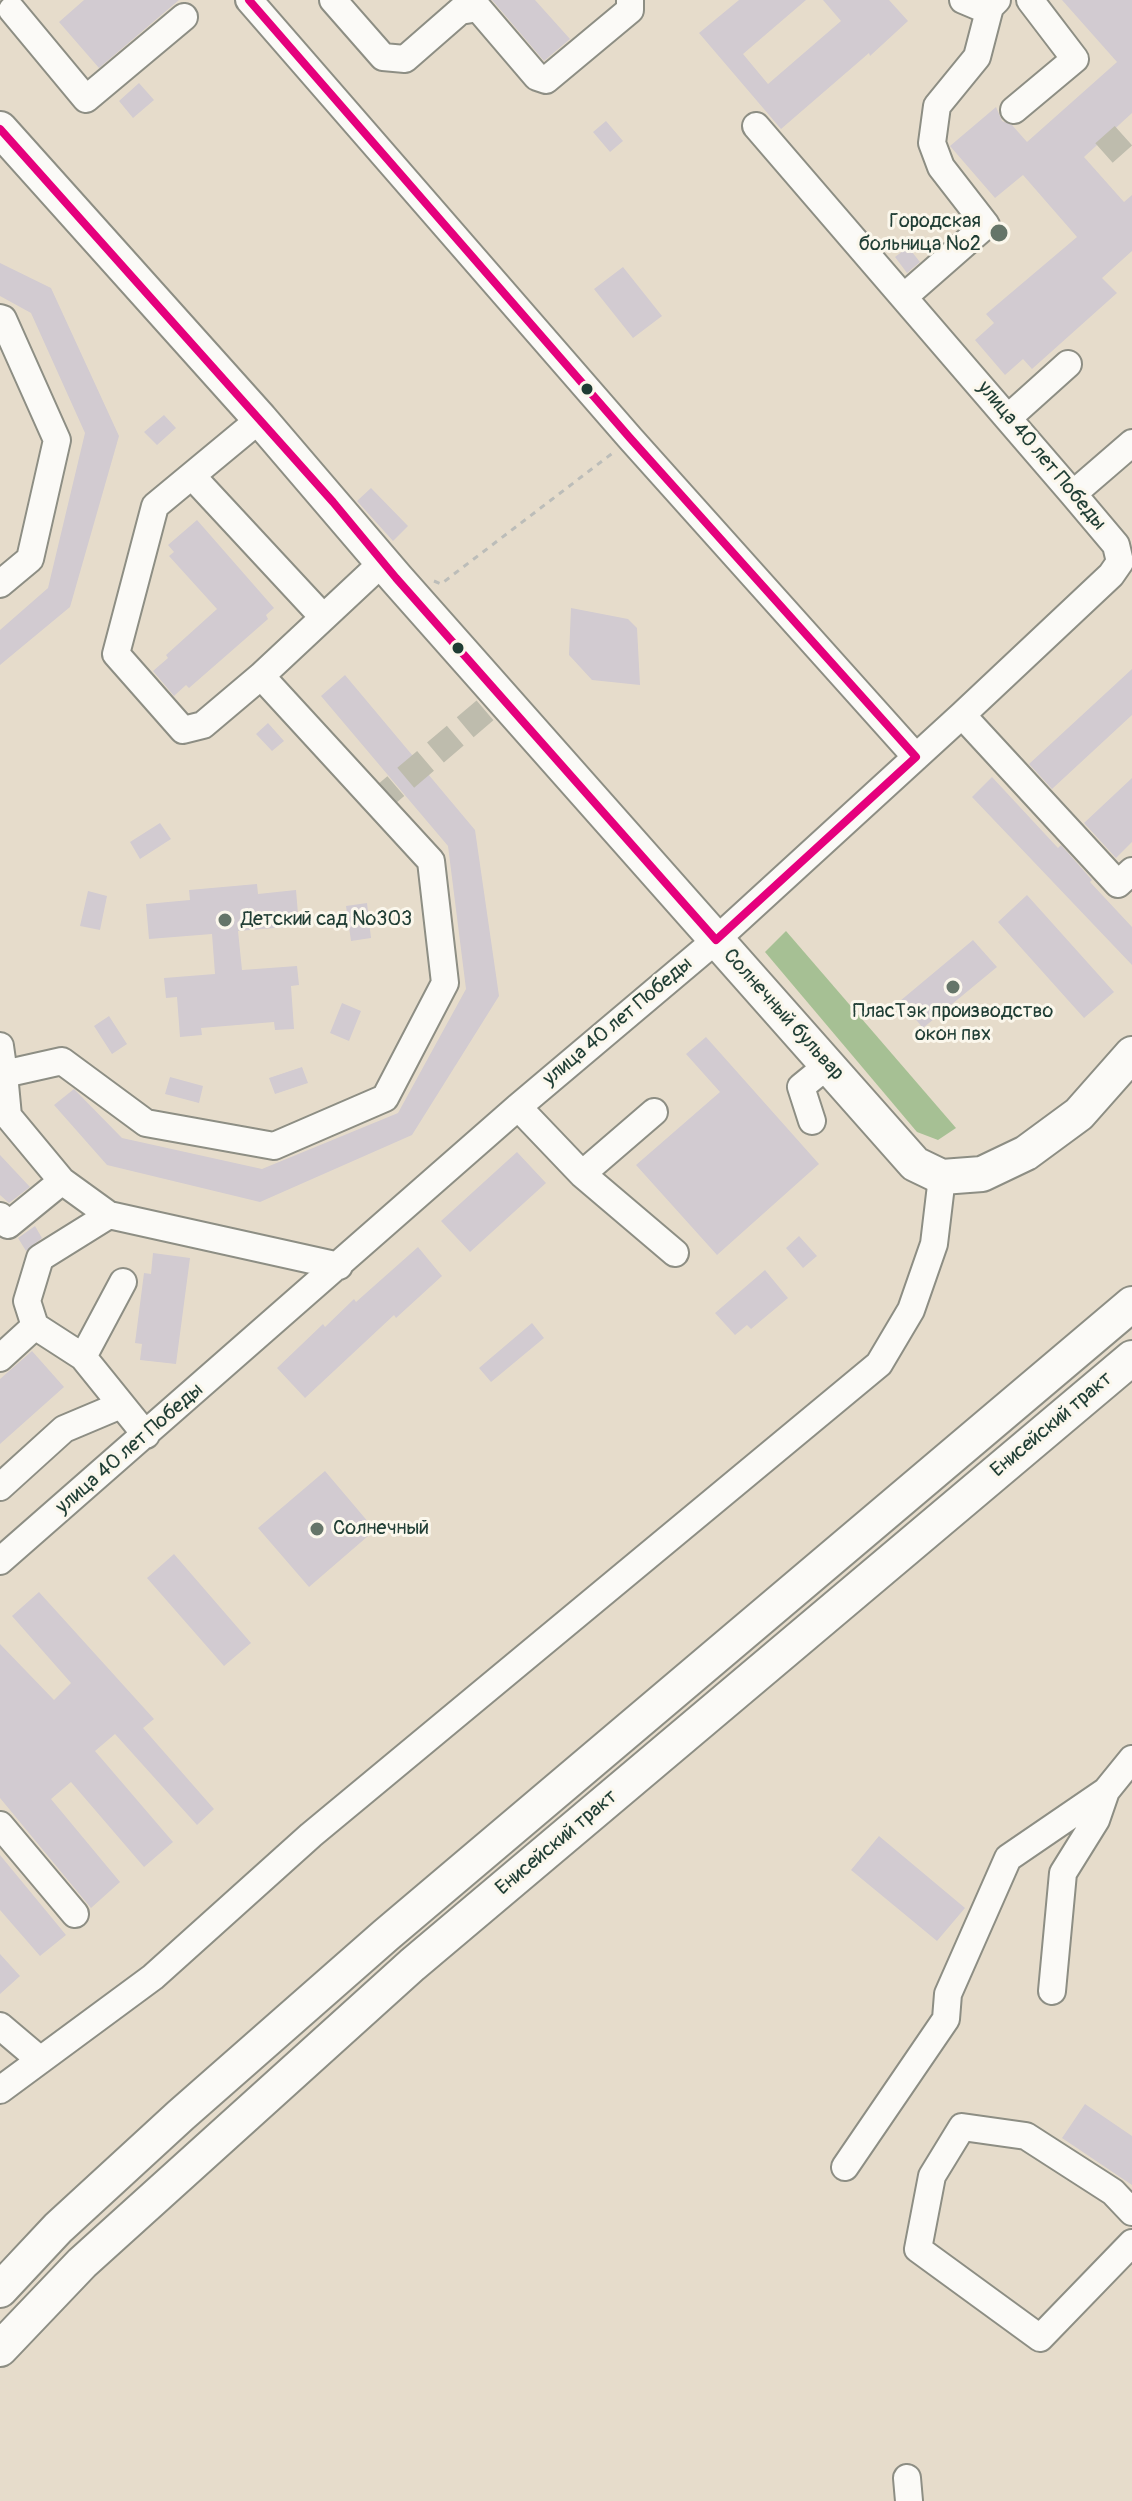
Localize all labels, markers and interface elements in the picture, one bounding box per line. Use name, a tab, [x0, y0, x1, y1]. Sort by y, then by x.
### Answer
place label: Городская больница №2	[859, 210, 981, 257]
marker: Городская больница №2	[988, 222, 1010, 244]
street label: улица 40 лет Победы	[972, 377, 1110, 535]
unlabelled marker	[579, 381, 595, 397]
unlabelled marker	[450, 640, 466, 656]
place label: Детский сад №303	[241, 908, 412, 932]
marker: Детский сад №303	[216, 911, 234, 929]
street label: Солнечный бульвар	[718, 944, 848, 1086]
street label: улица 40 лет Победы	[539, 953, 697, 1091]
marker: ПласТэк производство окон пвх	[944, 978, 962, 996]
place label: ПласТэк производство окон пвх	[853, 1000, 1053, 1047]
street label: Енисейский тракт	[986, 1367, 1118, 1483]
street label: улица 40 лет Победы	[51, 1378, 209, 1520]
place label: Солнечный	[333, 1517, 429, 1541]
marker: Солнечный	[308, 1520, 326, 1538]
street label: Енисейский тракт	[491, 1785, 623, 1901]

